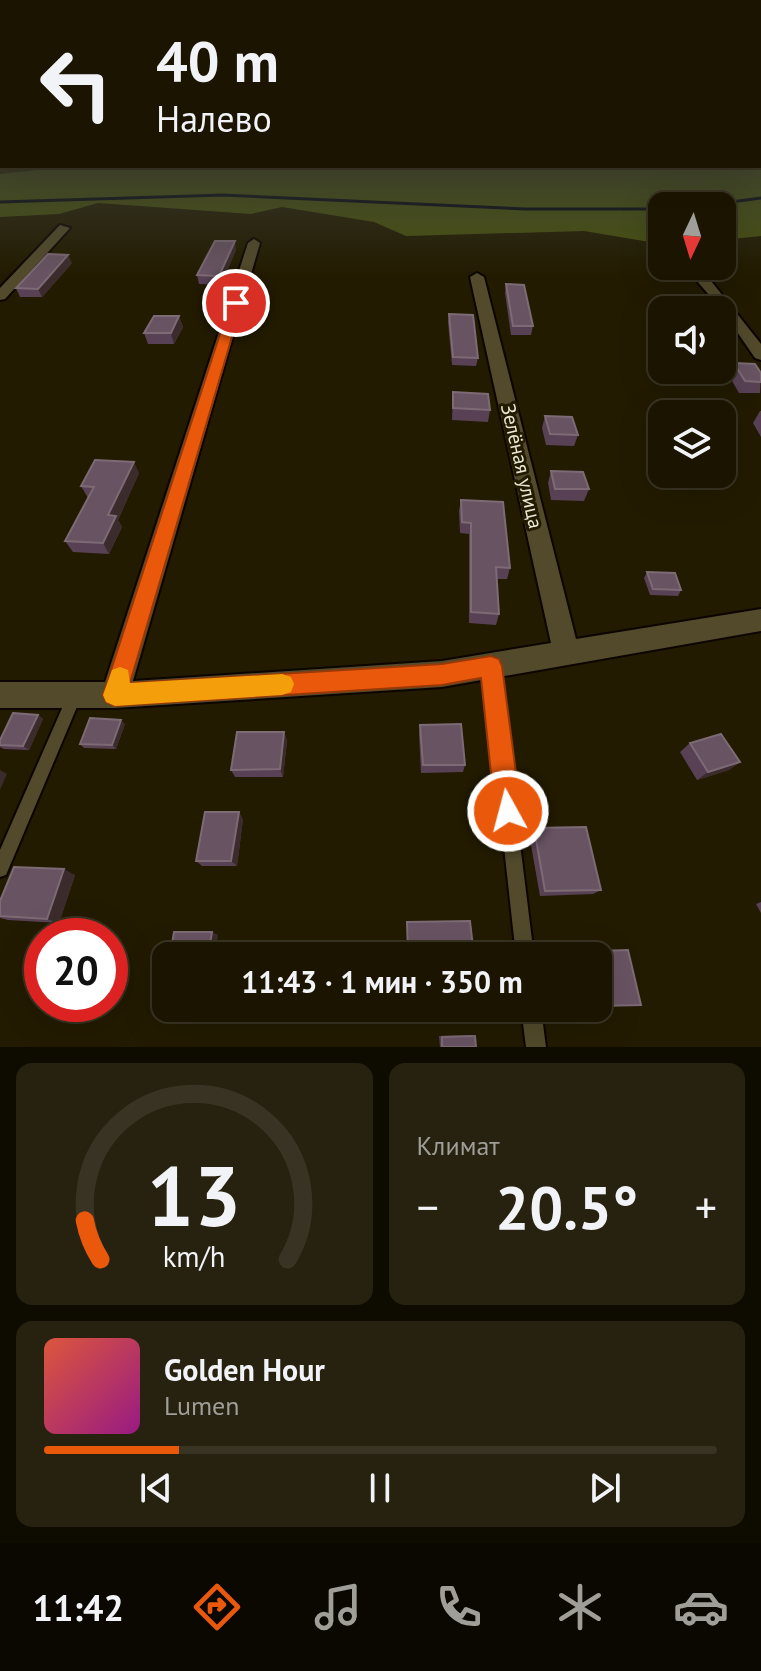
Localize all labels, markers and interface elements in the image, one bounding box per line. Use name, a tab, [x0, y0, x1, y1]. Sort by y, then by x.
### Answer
text: 40 m	[156, 25, 279, 97]
icon: left	[24, 32, 128, 136]
text: Налево	[156, 95, 272, 142]
north arrow	[648, 192, 736, 280]
map controls	[648, 192, 736, 488]
pin	[202, 269, 270, 337]
icon: arrive	[214, 281, 258, 325]
button: sound	[648, 296, 736, 384]
button: layers	[648, 400, 736, 488]
street label: Зелёная улица	[495, 401, 549, 531]
position arrow	[466, 769, 550, 853]
speed limit sign: 20	[24, 918, 128, 1022]
text: 11:43 · 1 мин · 350 m	[241, 962, 523, 1001]
text: Климат	[417, 1129, 500, 1162]
text: 13	[147, 1141, 241, 1249]
text: 20.5°	[495, 1168, 638, 1246]
text: −	[417, 1178, 439, 1235]
text: +	[695, 1178, 717, 1235]
text: km/h	[163, 1238, 226, 1275]
text: Golden Hour	[164, 1350, 325, 1389]
text: Lumen	[164, 1389, 239, 1422]
icon: previous	[134, 1466, 178, 1510]
icon: pause	[358, 1466, 402, 1510]
icon: next	[583, 1466, 627, 1510]
icon: directions	[189, 1579, 245, 1635]
icon: music	[310, 1579, 366, 1635]
icon: phone	[431, 1579, 487, 1635]
icon: climate	[552, 1579, 608, 1635]
icon: car	[673, 1579, 729, 1635]
text: 11:42	[32, 1584, 124, 1631]

